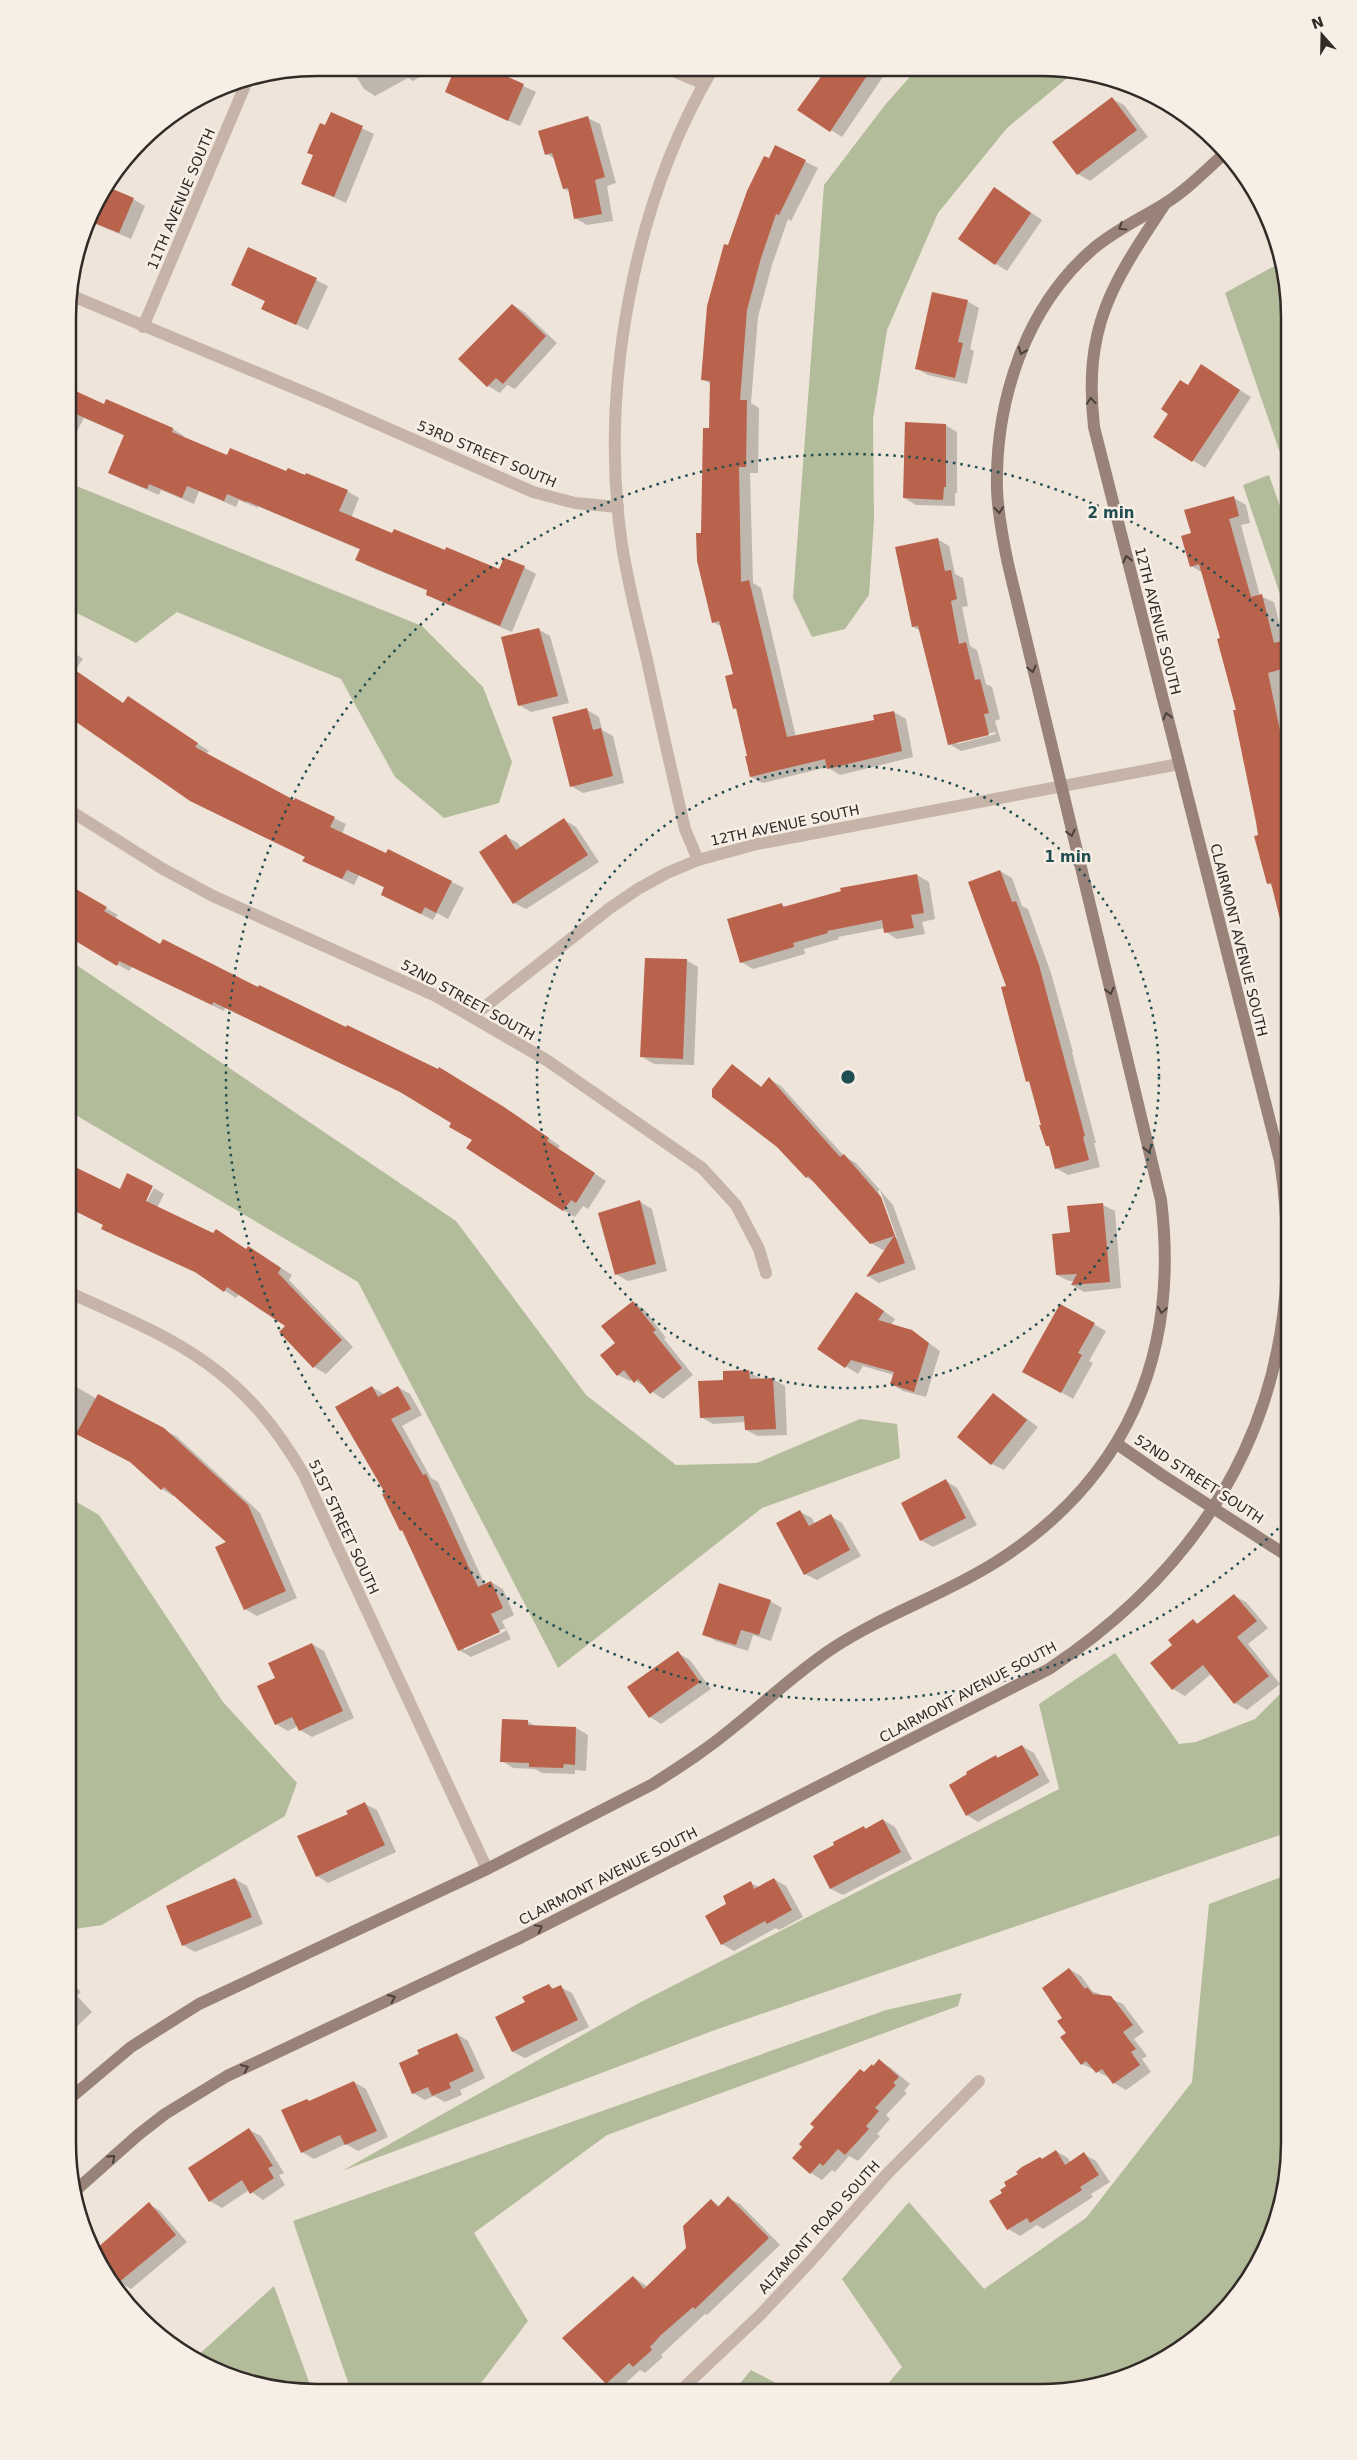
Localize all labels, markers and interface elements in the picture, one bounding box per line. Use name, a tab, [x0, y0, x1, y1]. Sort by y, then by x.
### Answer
north arrow	[1297, 10, 1347, 60]
text: N	[1309, 13, 1326, 32]
street label: 11TH AVENUE SOUTH	[144, 126, 218, 272]
one-way arrow	[1119, 221, 1128, 230]
one-way arrow	[1017, 346, 1028, 355]
one-way arrow	[1086, 396, 1097, 404]
street label: 53RD STREET SOUTH	[415, 417, 559, 491]
text: 2 min	[1087, 504, 1135, 522]
one-way arrow	[993, 507, 1004, 515]
street label: 12TH AVENUE SOUTH	[1132, 545, 1184, 697]
one-way arrow	[1122, 554, 1133, 563]
one-way arrow	[1026, 665, 1037, 674]
one-way arrow	[1162, 712, 1173, 721]
street label: 12TH AVENUE SOUTH	[709, 801, 861, 849]
one-way arrow	[1065, 829, 1076, 838]
street label: CLAIRMONT AVENUE SOUTH	[1207, 842, 1271, 1038]
text: 1 min	[1044, 848, 1092, 866]
street label: 52ND STREET SOUTH	[398, 956, 538, 1044]
one-way arrow	[1104, 987, 1115, 996]
centre of rings	[839, 1068, 857, 1086]
one-way arrow	[1142, 1145, 1153, 1154]
one-way arrow	[1157, 1306, 1168, 1314]
street label: 52ND STREET SOUTH	[1131, 1431, 1267, 1527]
street label: 51ST STREET SOUTH	[306, 1457, 382, 1597]
street label: CLAIRMONT AVENUE SOUTH	[877, 1638, 1059, 1746]
street label: CLAIRMONT AVENUE SOUTH	[516, 1824, 700, 1928]
one-way arrow	[534, 1924, 543, 1934]
one-way arrow	[387, 1994, 396, 2004]
one-way arrow	[240, 2064, 249, 2074]
one-way arrow	[106, 2155, 115, 2164]
street label: ALTAMONT ROAD SOUTH	[755, 2157, 883, 2297]

